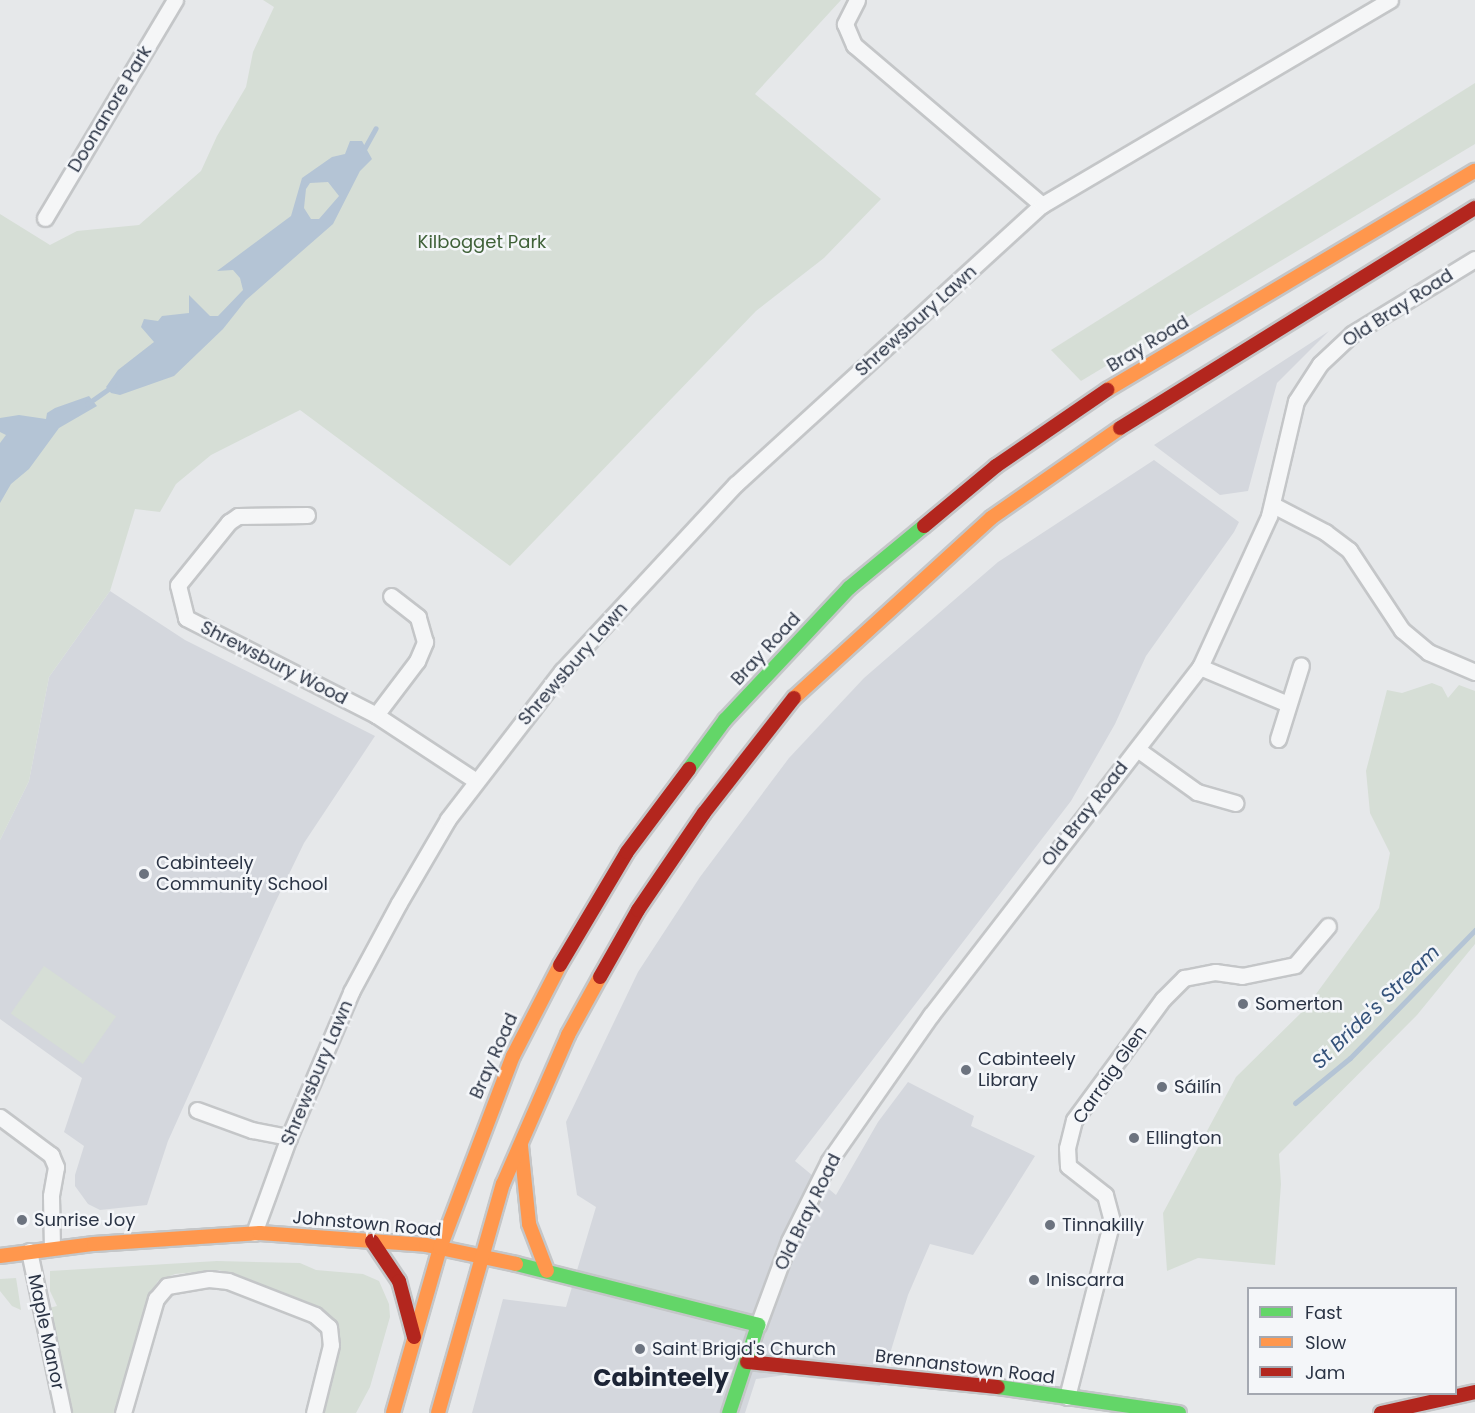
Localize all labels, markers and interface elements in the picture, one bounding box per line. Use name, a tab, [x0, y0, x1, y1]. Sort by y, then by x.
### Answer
street label: Doonanore Park	[64, 42, 156, 176]
park label: Kilbogget Park	[418, 231, 546, 253]
street label: Shrewsbury Lawn	[851, 261, 981, 381]
street label: Old Bray Road	[1339, 264, 1457, 352]
street label: Bray Road	[1103, 311, 1193, 377]
street label: Shrewsbury Lawn	[514, 598, 632, 730]
street label: Bray Road	[727, 608, 805, 690]
street label: Shrewsbury Wood	[197, 617, 351, 709]
street label: Old Bray Road	[1037, 757, 1133, 871]
place label: Cabinteely Community School	[156, 853, 328, 896]
marker: Cabinteely Community School	[137, 867, 151, 881]
water label: St Bride's Stream	[1307, 940, 1445, 1074]
place label: Somerton	[1255, 993, 1343, 1015]
street label: Shrewsbury Lawn	[277, 997, 357, 1149]
marker: Somerton	[1236, 997, 1250, 1011]
street label: Bray Road	[465, 1010, 523, 1102]
street label: Carraig Glen	[1068, 1022, 1152, 1128]
place label: Cabinteely Library	[978, 1049, 1076, 1092]
marker: Cabinteely Library	[959, 1063, 973, 1077]
place label: Sáilín	[1174, 1076, 1222, 1098]
marker: Sáilín	[1155, 1080, 1169, 1094]
place label: Ellington	[1146, 1127, 1222, 1149]
marker: Ellington	[1127, 1131, 1141, 1145]
street label: Old Bray Road	[770, 1150, 846, 1274]
street label: Johnstown Road	[292, 1207, 442, 1241]
place label: Sunrise Joy	[34, 1209, 135, 1231]
marker: Sunrise Joy	[15, 1213, 29, 1227]
place label: Tinnakilly	[1062, 1214, 1144, 1236]
marker: Tinnakilly	[1043, 1218, 1057, 1232]
place label: Iniscarra	[1046, 1269, 1124, 1291]
street label: Maple Manor	[23, 1272, 69, 1392]
marker: Iniscarra	[1027, 1273, 1041, 1287]
legend	[1247, 1287, 1457, 1395]
text: Fast	[1305, 1300, 1342, 1325]
text: Slow	[1305, 1330, 1346, 1355]
place label: Saint Brigid's Church	[652, 1338, 836, 1360]
marker: Saint Brigid's Church	[633, 1342, 647, 1356]
street label: Brennanstown Road	[874, 1345, 1056, 1389]
text: Jam	[1305, 1360, 1345, 1385]
district label: Cabinteely	[593, 1364, 729, 1392]

